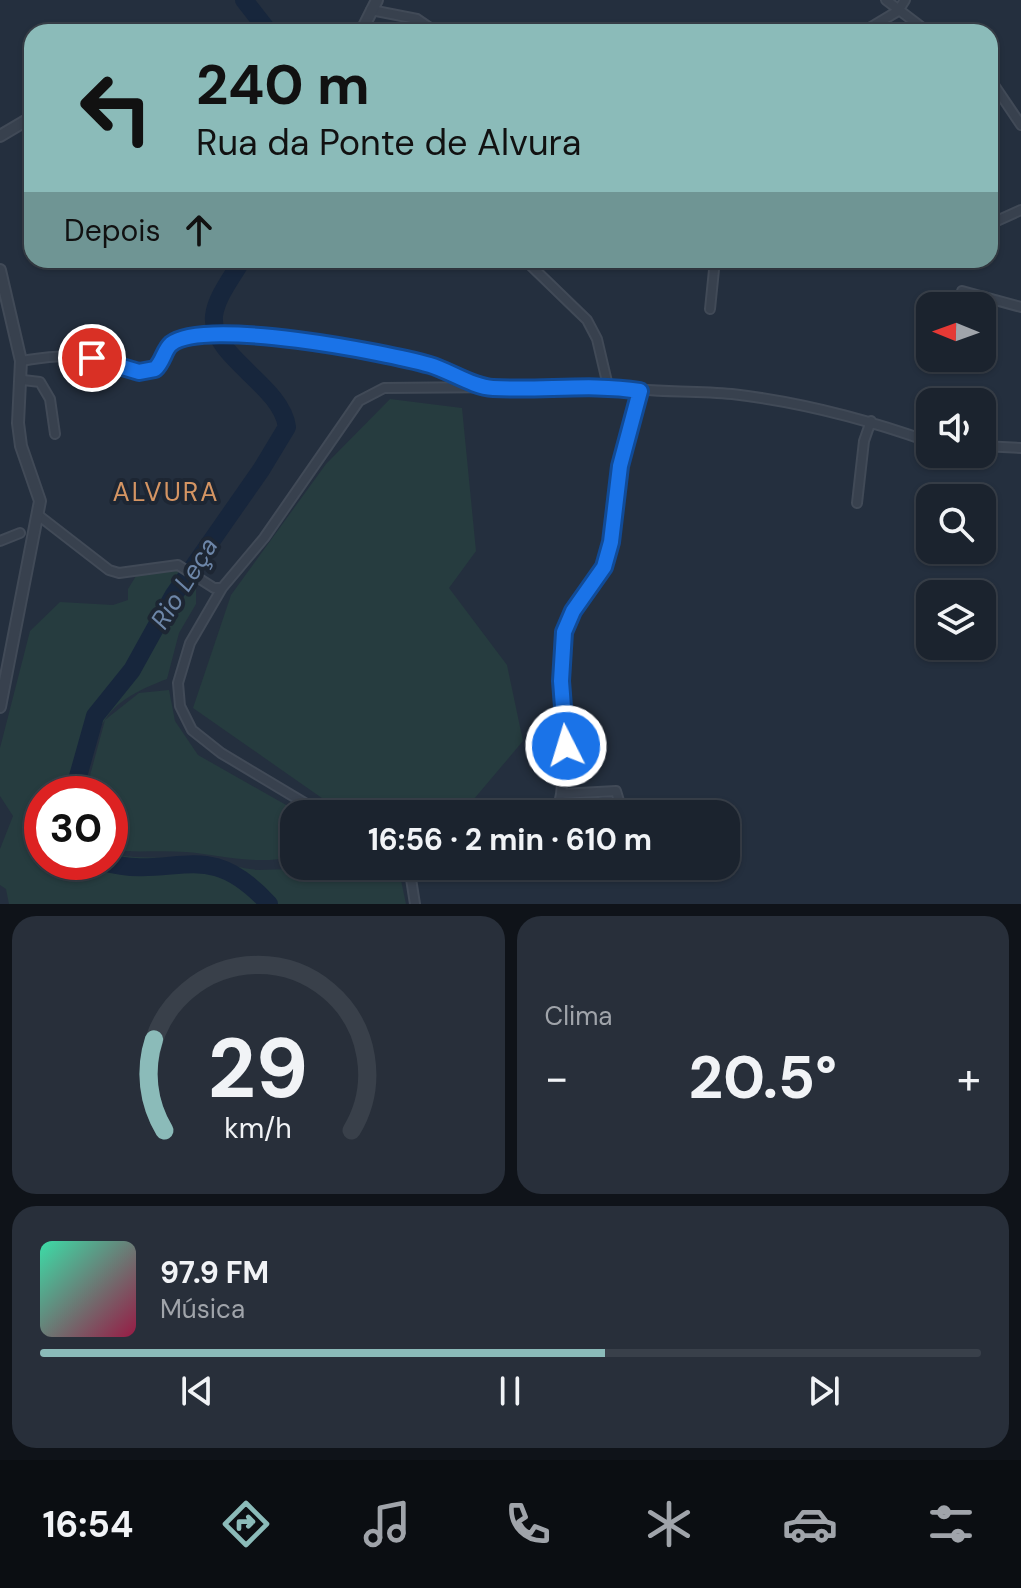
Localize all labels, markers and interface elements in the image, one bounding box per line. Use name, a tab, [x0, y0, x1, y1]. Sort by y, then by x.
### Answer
text: 240 m	[196, 48, 370, 121]
icon: left	[64, 56, 168, 160]
text: Rua da Ponte de Alvura	[196, 119, 581, 166]
icon: ahead	[177, 208, 221, 252]
text: Depois	[64, 211, 161, 250]
north arrow	[916, 292, 996, 372]
map controls	[916, 292, 996, 660]
pin	[58, 324, 126, 392]
icon: arrive	[70, 336, 114, 380]
button: sound	[916, 388, 996, 468]
district label: ALVURA	[113, 475, 219, 509]
button: search	[916, 484, 996, 564]
water label: Rio Leça	[143, 531, 225, 635]
button: layers	[916, 580, 996, 660]
position arrow	[524, 704, 608, 788]
speed limit sign: 30	[24, 776, 128, 880]
text: 16:56 · 2 min · 610 m	[368, 820, 652, 859]
text: Clima	[545, 999, 613, 1033]
text: 29	[208, 1014, 308, 1123]
text: 20.5°	[689, 1038, 837, 1117]
text: −	[545, 1049, 569, 1107]
text: +	[957, 1049, 981, 1107]
text: km/h	[224, 1110, 292, 1147]
text: 97.9 FM	[160, 1253, 269, 1292]
text: Música	[160, 1292, 245, 1326]
icon: previous	[175, 1369, 219, 1413]
icon: pause	[488, 1369, 532, 1413]
icon: next	[802, 1369, 846, 1413]
icon: directions	[218, 1496, 274, 1552]
icon: music	[359, 1496, 415, 1552]
icon: phone	[500, 1496, 556, 1552]
icon: climate	[641, 1496, 697, 1552]
icon: car	[782, 1496, 838, 1552]
icon: filters	[923, 1496, 979, 1552]
text: 16:54	[42, 1501, 133, 1548]

